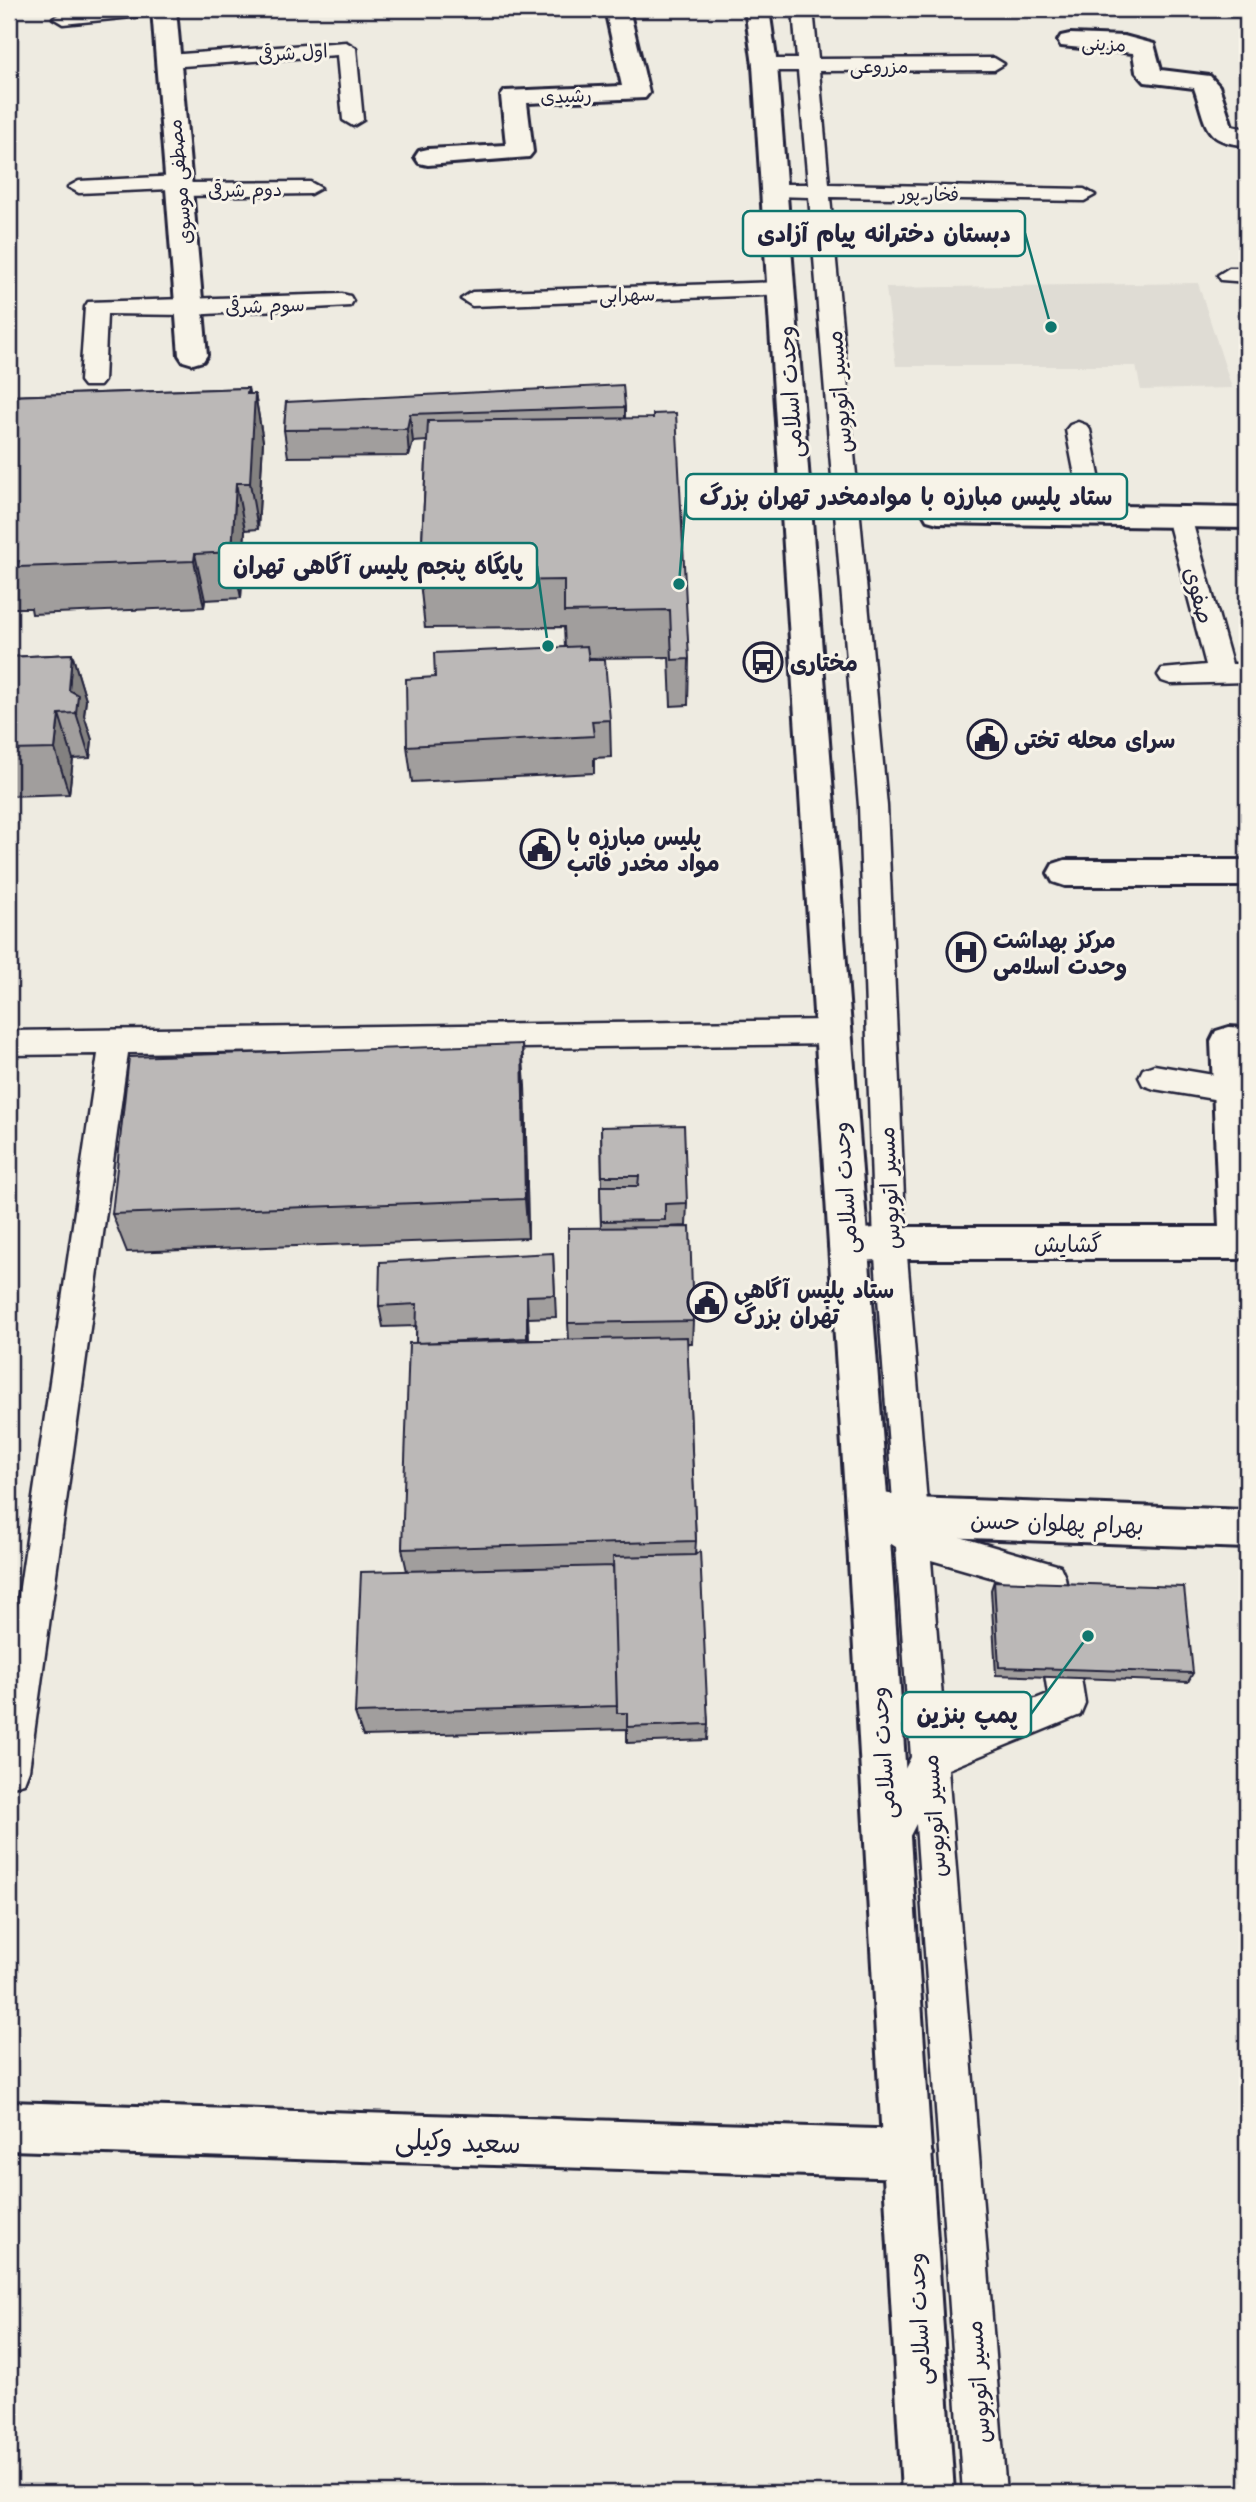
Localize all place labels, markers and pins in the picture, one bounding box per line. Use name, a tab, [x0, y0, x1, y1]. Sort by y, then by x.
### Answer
callout: دبستان دخترانه پیام آزادی	[743, 211, 1025, 256]
callout: ستاد پلیس مبارزه با موادمخدر تهران بزرگ	[686, 474, 1127, 519]
callout: پایگاه پنجم پلیس آگاهی تهران	[219, 543, 537, 588]
bus stop icon: مختاری	[742, 641, 784, 683]
place label: مختاری	[790, 647, 858, 677]
public building icon: سرای محله تختی	[966, 718, 1008, 760]
place label: سرای محله تختی	[1014, 724, 1175, 755]
place label: پلیس مبارزه با مواد مخدر فاتب	[567, 821, 720, 878]
public building icon: پلیس مبارزه با مواد مخدر فاتب	[519, 828, 561, 870]
place label: مرکز بهداشت وحدت اسلامی	[993, 924, 1127, 981]
hospital icon: مرکز بهداشت وحدت اسلامی	[945, 931, 987, 973]
place label: ستاد پلیس آگاهی تهران بزرگ	[734, 1274, 894, 1330]
public building icon: ستاد پلیس آگاهی تهران بزرگ	[686, 1281, 728, 1323]
callout: پمپ بنزین	[902, 1692, 1031, 1737]

